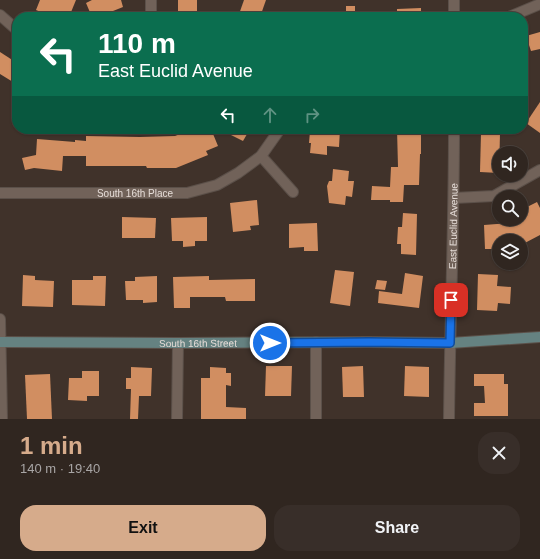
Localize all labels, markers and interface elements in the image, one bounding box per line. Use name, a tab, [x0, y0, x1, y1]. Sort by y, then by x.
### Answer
icon: left	[32, 28, 84, 80]
text: 110 m	[98, 28, 176, 59]
text: East Euclid Avenue	[98, 61, 253, 81]
icon: left	[217, 104, 239, 126]
icon: ahead	[259, 104, 281, 126]
icon: right	[301, 104, 323, 126]
map controls	[492, 146, 528, 270]
button: sound	[492, 146, 528, 182]
street label: East Euclid Avenue	[447, 183, 460, 269]
street label: South 16th Place	[97, 188, 174, 199]
button: search	[492, 190, 528, 226]
button: layers	[492, 234, 528, 270]
pin	[434, 283, 468, 317]
icon: arrive	[440, 289, 462, 311]
position arrow	[249, 322, 291, 364]
street label: South 16th Street	[159, 338, 237, 349]
text: 1 min	[20, 432, 83, 459]
button: close	[478, 432, 520, 474]
text: 140 m · 19:40	[20, 461, 100, 476]
button: Exit	[20, 505, 266, 551]
button: Share	[274, 505, 520, 551]

